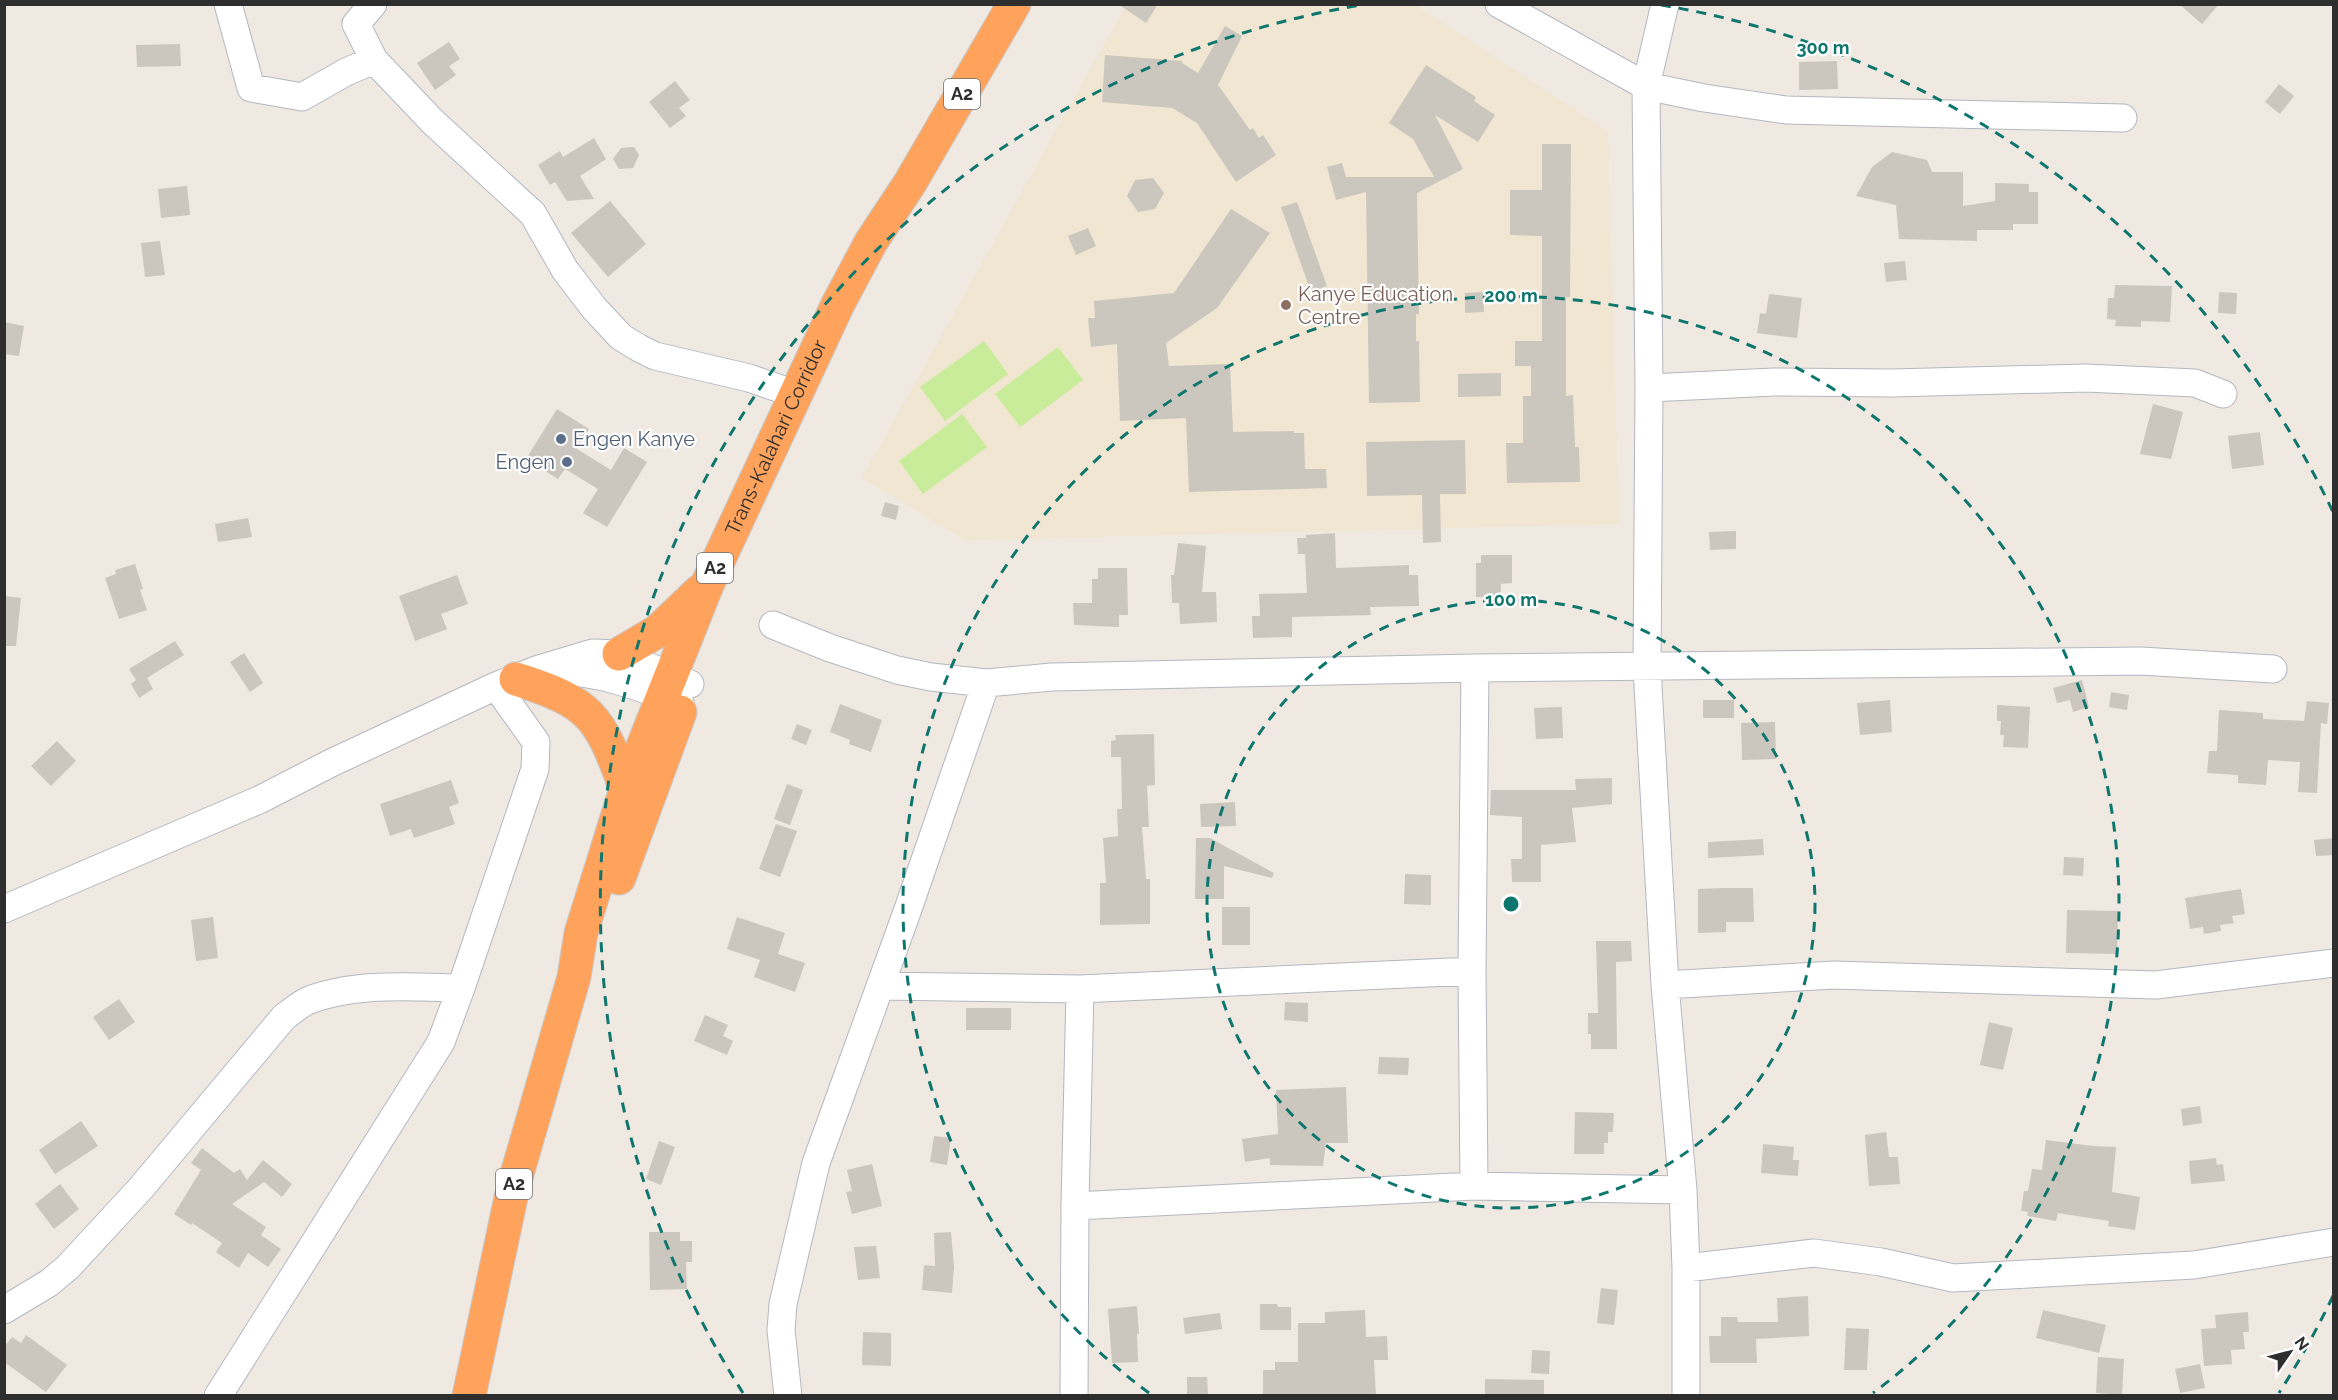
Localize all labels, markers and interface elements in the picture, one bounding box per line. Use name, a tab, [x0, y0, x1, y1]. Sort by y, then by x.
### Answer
text: 300 m	[1796, 37, 1850, 58]
road number: A2	[944, 79, 980, 109]
place label: Kanye Education Centre	[1298, 282, 1453, 329]
text: 200 m	[1484, 285, 1538, 306]
marker: Kanye Education Centre	[1279, 298, 1293, 312]
street label: Trans-Kalahari Corridor	[720, 336, 832, 539]
place label: Engen Kanye	[573, 427, 695, 451]
marker: Engen Kanye	[554, 432, 568, 446]
place label: Engen	[496, 450, 555, 474]
marker: Engen	[560, 455, 574, 469]
road number: A2	[697, 553, 733, 583]
text: 100 m	[1485, 589, 1537, 610]
centre of rings	[1501, 894, 1521, 914]
road number: A2	[496, 1169, 532, 1199]
north arrow	[2260, 1322, 2320, 1382]
text: N	[2291, 1333, 2313, 1354]

